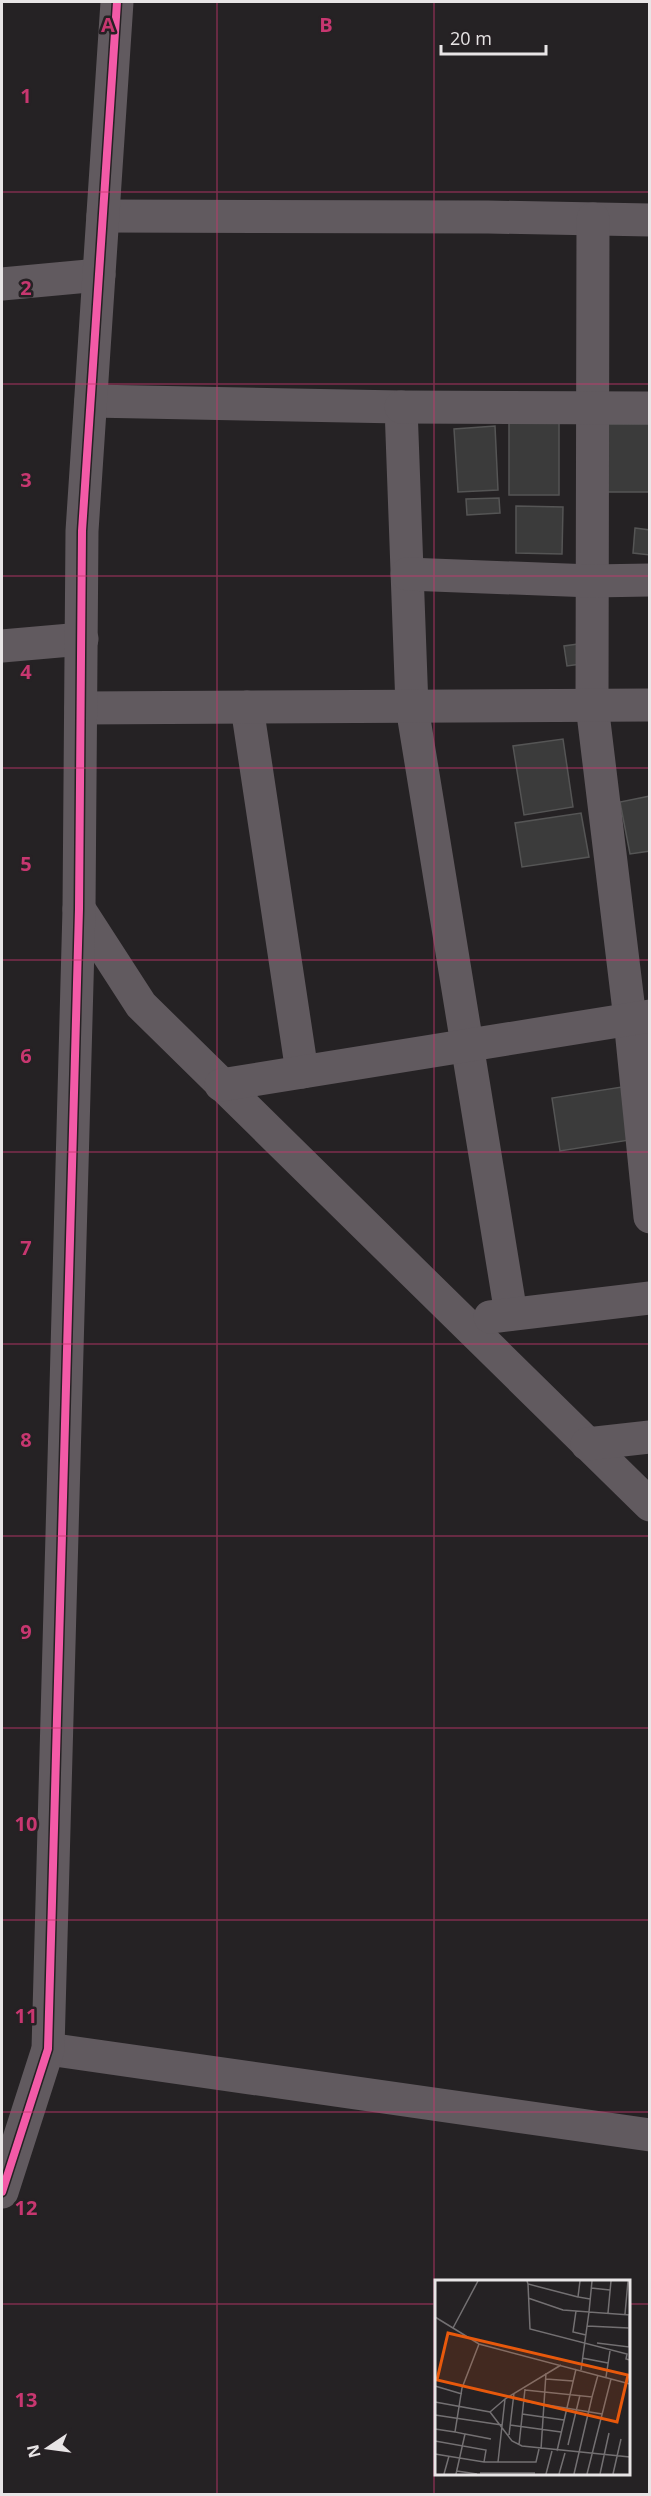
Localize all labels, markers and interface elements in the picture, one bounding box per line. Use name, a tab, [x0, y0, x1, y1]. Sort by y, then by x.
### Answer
text: A	[101, 11, 115, 38]
text: B	[319, 11, 333, 38]
scale bar	[441, 18, 546, 56]
text: 20 m	[450, 26, 492, 50]
text: 1	[20, 82, 32, 109]
text: 2	[20, 274, 32, 301]
text: 3	[20, 466, 32, 493]
text: 4	[20, 658, 32, 685]
text: 5	[20, 850, 32, 877]
text: 6	[20, 1042, 32, 1069]
text: 7	[20, 1234, 32, 1261]
text: 8	[20, 1426, 32, 1453]
text: 9	[20, 1618, 32, 1645]
text: 10	[15, 1810, 37, 1837]
text: 11	[15, 2002, 37, 2029]
text: 12	[15, 2194, 37, 2221]
inset map	[435, 2280, 630, 2475]
text: 13	[15, 2386, 37, 2413]
north arrow	[18, 2418, 78, 2478]
text: N	[21, 2443, 46, 2460]

